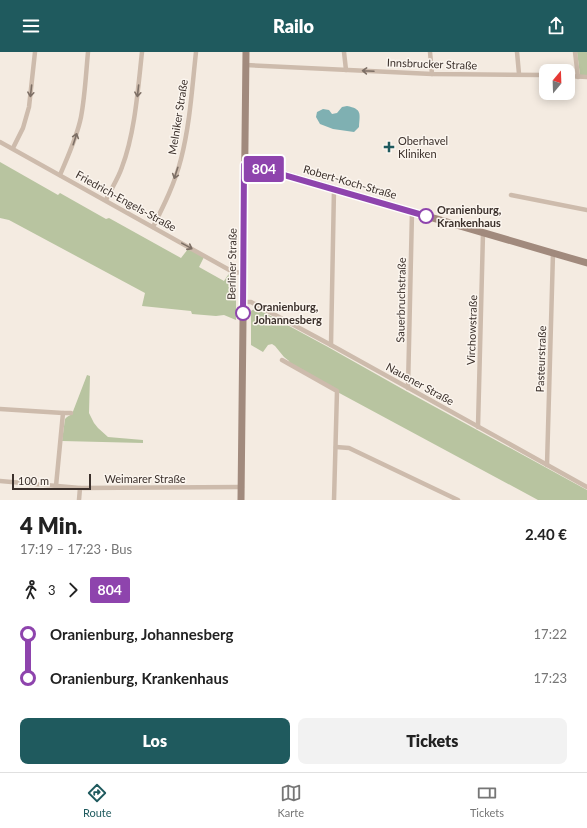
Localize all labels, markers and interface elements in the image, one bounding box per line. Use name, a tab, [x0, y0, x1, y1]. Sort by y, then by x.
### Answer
icon: menu	[20, 15, 42, 37]
text: Railo	[273, 15, 314, 37]
icon: share	[545, 15, 567, 37]
street label: Innsbrucker Straße	[387, 55, 478, 72]
north arrow	[539, 64, 575, 100]
map controls	[539, 64, 575, 100]
one-way arrow	[362, 67, 375, 74]
street label: Melniker Straße	[165, 78, 190, 156]
one-way arrow	[28, 84, 35, 97]
one-way arrow	[134, 84, 142, 97]
one-way arrow	[71, 133, 79, 145]
place label: Oberhavel Kliniken	[398, 134, 448, 160]
marker: Oberhavel Kliniken	[383, 141, 395, 153]
line badge: 804	[241, 156, 287, 182]
text: 804	[252, 160, 276, 177]
street label: Robert-Koch-Straße	[302, 162, 399, 201]
one-way arrow	[172, 166, 179, 179]
street label: Friedrich-Engels-Straße	[74, 167, 179, 234]
place label: Oranienburg, Krankenhaus	[437, 203, 502, 229]
marker: Oranienburg, Krankenhaus	[418, 208, 434, 224]
street label: Berliner Straße	[224, 228, 239, 300]
one-way arrow	[181, 243, 193, 251]
street label: Sauerbruchstraße	[393, 257, 408, 343]
street label: Virchowstraße	[464, 294, 479, 365]
place label: Oranienburg, Johannesberg	[254, 300, 322, 326]
marker: Oranienburg, Johannesberg	[235, 305, 251, 321]
street label: Pasteurstraße	[533, 325, 548, 393]
street label: Nauener Straße	[384, 360, 457, 408]
scale bar	[12, 472, 91, 491]
street label: Weimarer Straße	[104, 472, 186, 485]
text: 100 m	[18, 474, 49, 487]
text: 4 Min.	[20, 512, 82, 539]
text: 2.40 €	[525, 525, 567, 543]
text: 17:19 – 17:23 · Bus	[20, 541, 132, 557]
icon: walk	[20, 579, 42, 601]
icon: forward	[62, 579, 84, 601]
text: 804	[98, 581, 122, 598]
text: 3	[48, 582, 56, 598]
text: Oranienburg, Johannesberg	[50, 625, 233, 643]
text: 17:22	[534, 626, 567, 642]
text: Oranienburg, Krankenhaus	[50, 669, 228, 687]
text: 17:23	[534, 670, 567, 686]
button: Los	[20, 718, 290, 764]
button: Tickets	[298, 718, 567, 764]
tab: Route	[83, 782, 112, 819]
tab: Karte	[278, 782, 304, 819]
tab: Tickets	[470, 782, 504, 819]

